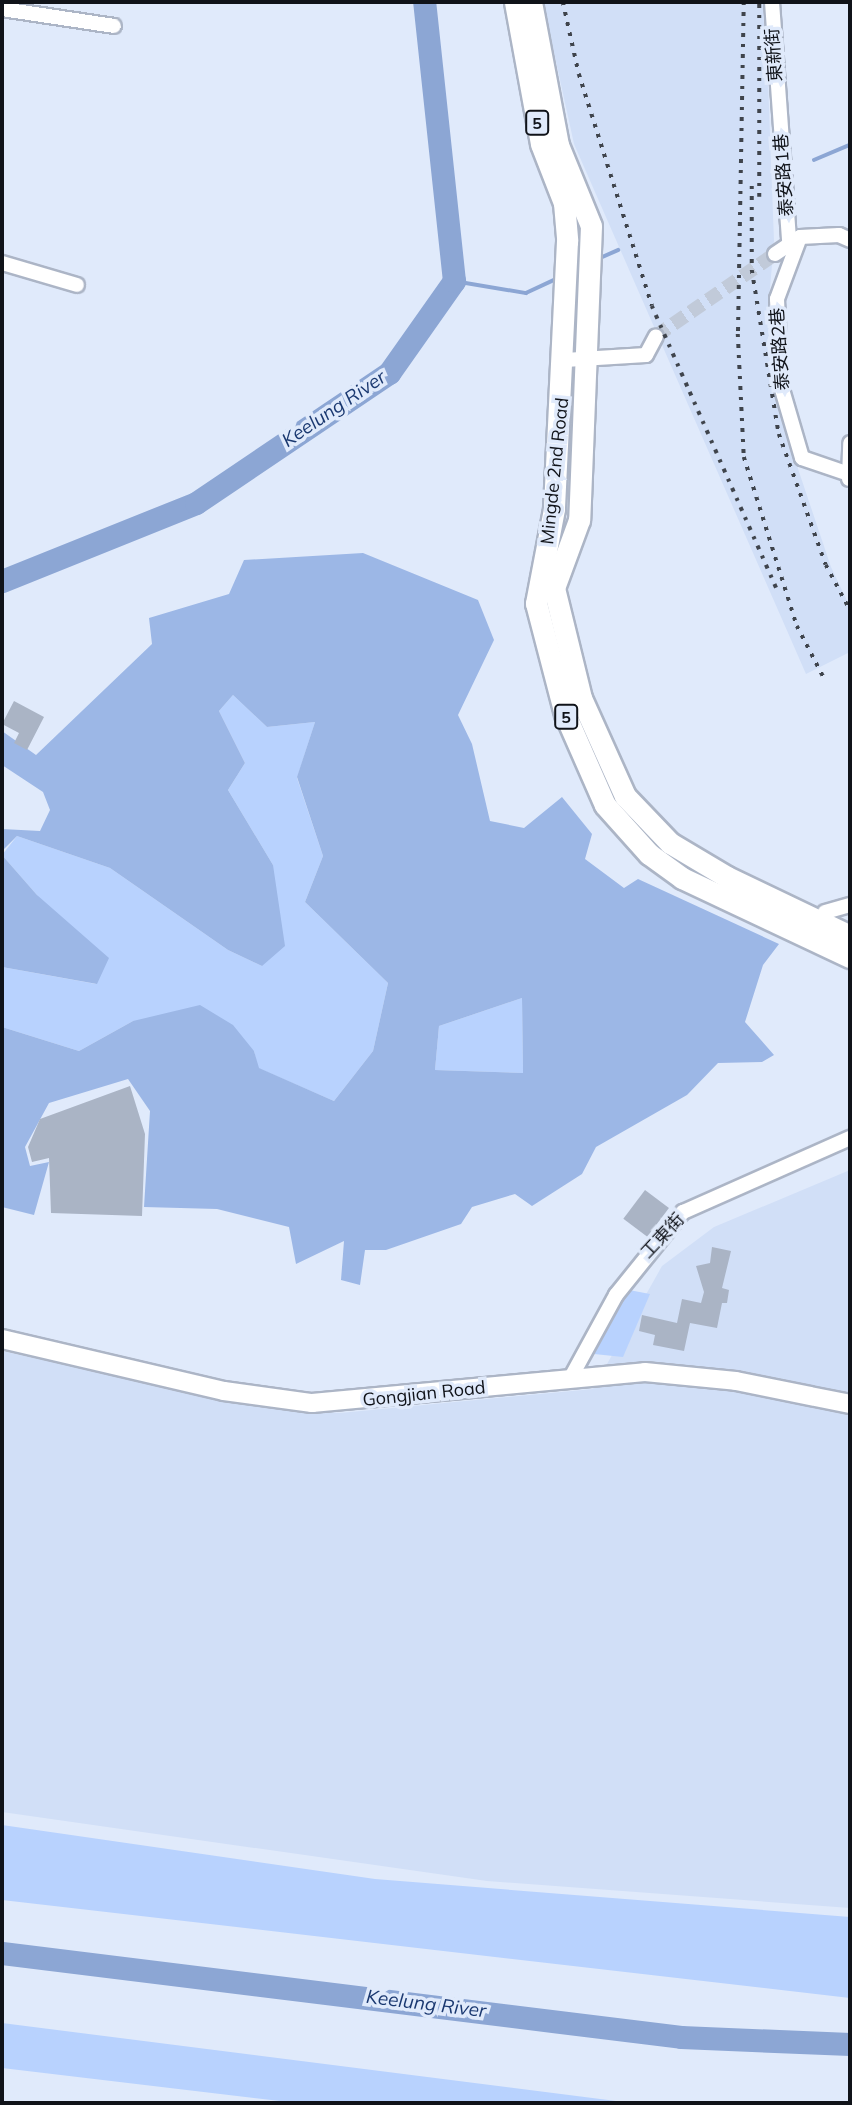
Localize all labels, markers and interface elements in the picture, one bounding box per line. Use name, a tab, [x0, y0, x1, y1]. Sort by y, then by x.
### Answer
street label: 東新街	[761, 27, 787, 83]
road number: 5	[525, 111, 549, 136]
street label: 泰安路1巷	[770, 133, 798, 217]
street label: 泰安路2巷	[766, 307, 794, 391]
water label: Keelung River	[278, 366, 390, 452]
street label: Mingde 2nd Road	[537, 397, 573, 545]
road number: 5	[554, 704, 578, 730]
street label: 工東街	[637, 1209, 689, 1263]
street label: Gongjian Road	[361, 1377, 487, 1411]
water label: Keelung River	[365, 1985, 487, 2023]

